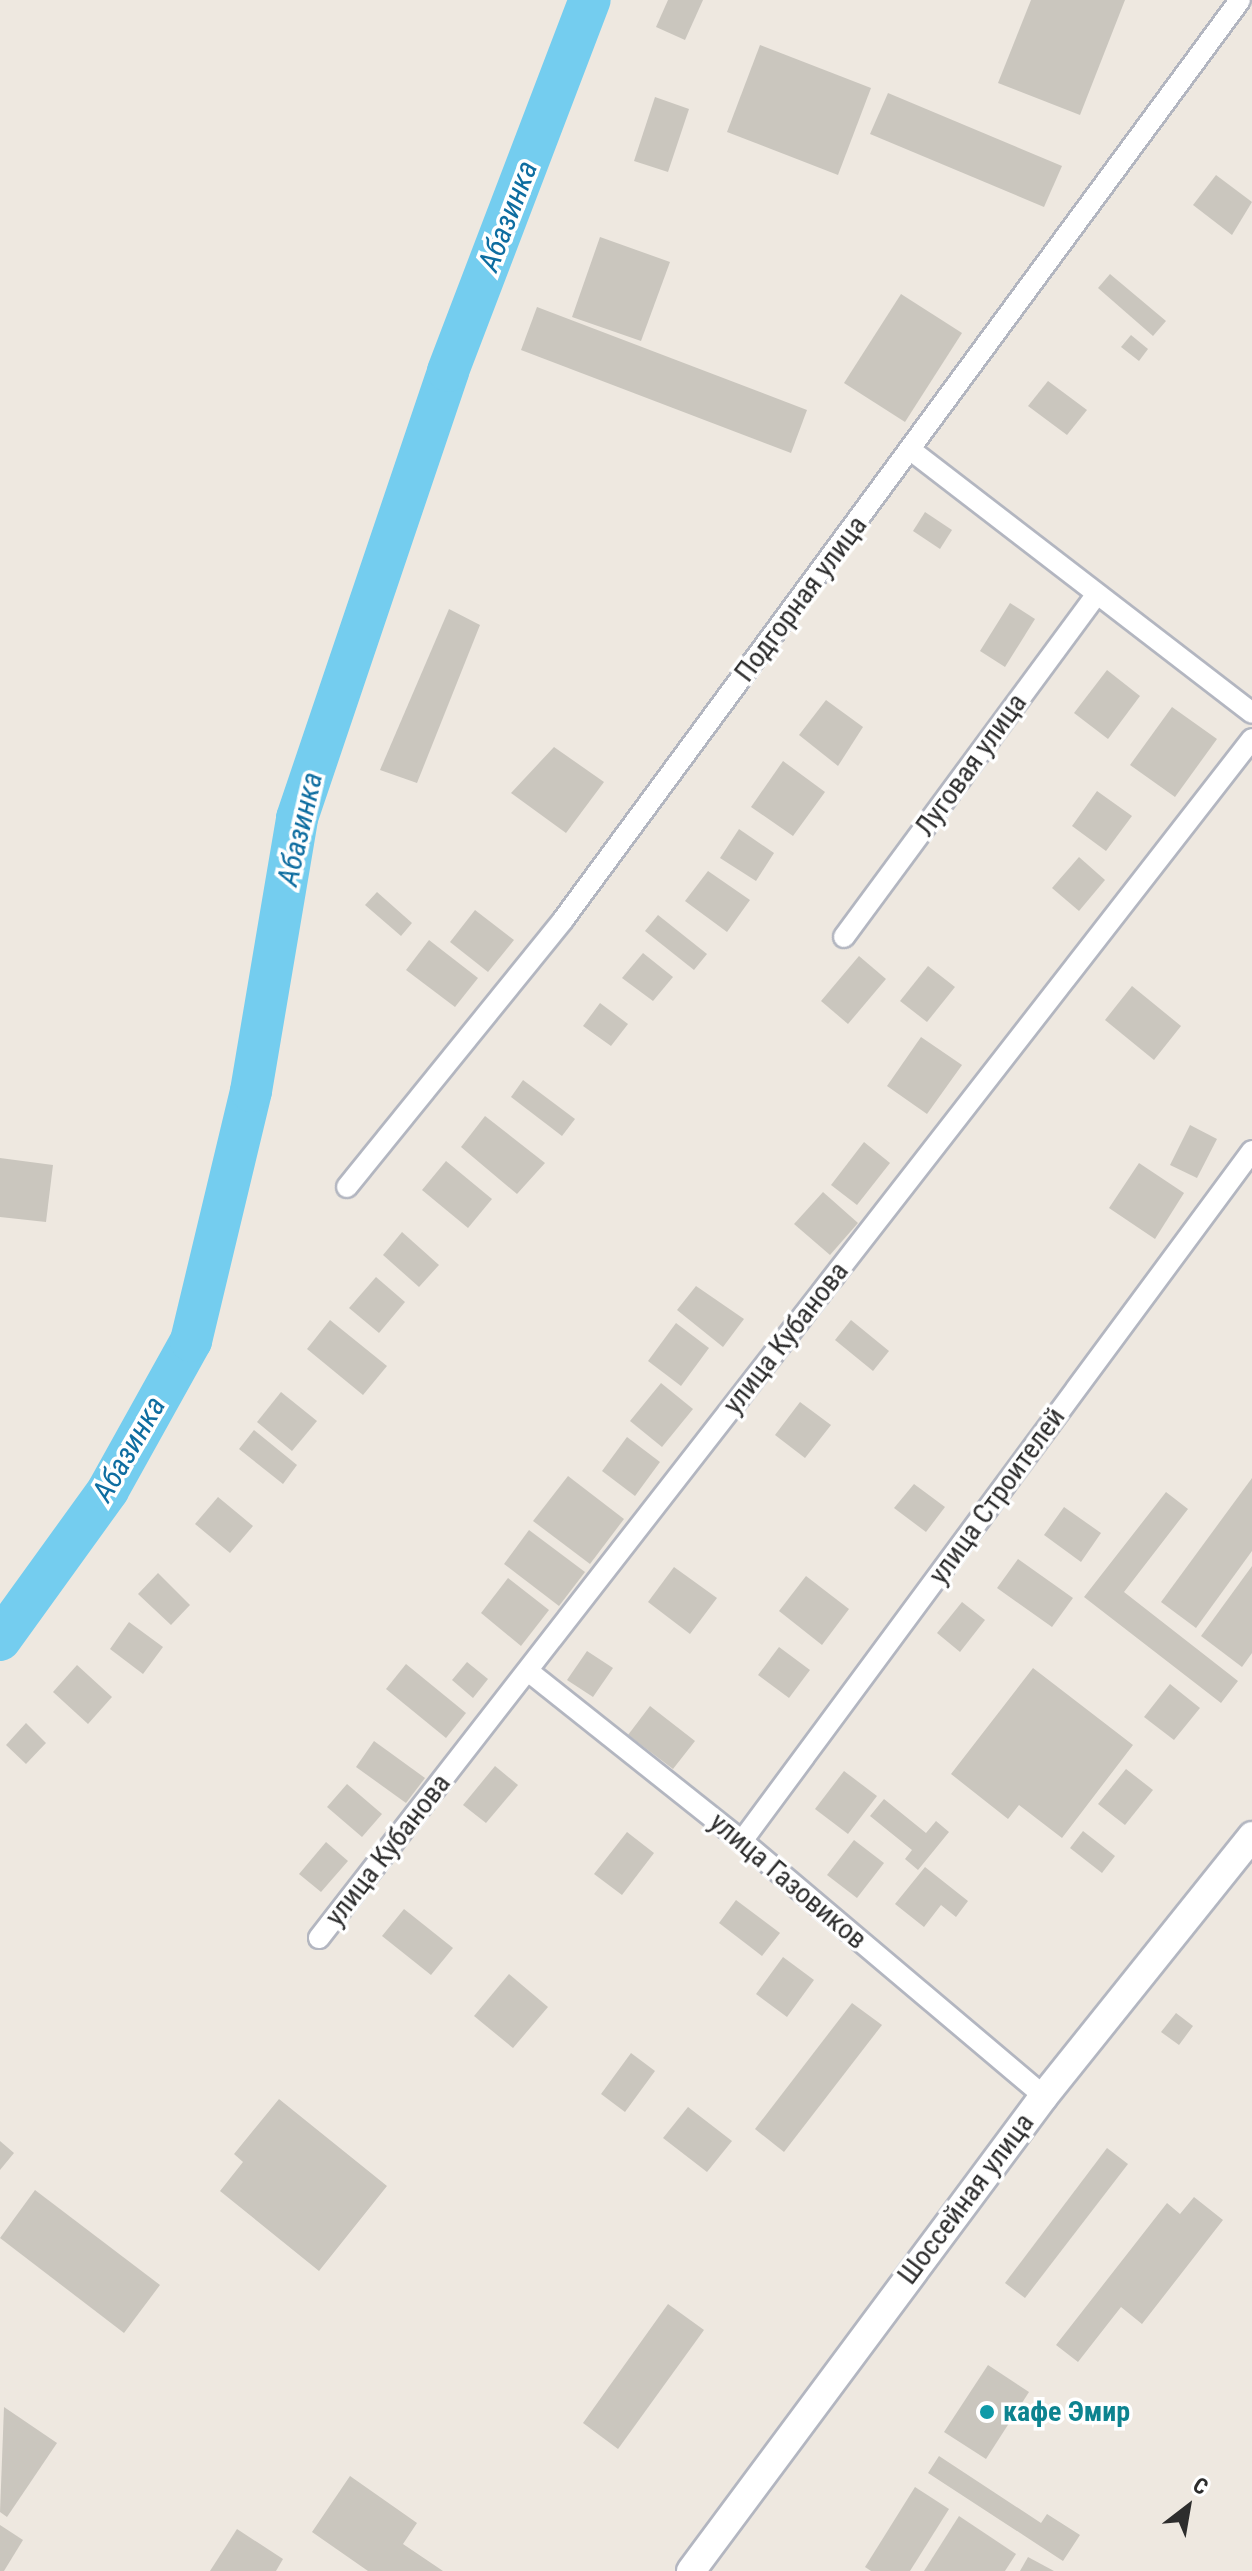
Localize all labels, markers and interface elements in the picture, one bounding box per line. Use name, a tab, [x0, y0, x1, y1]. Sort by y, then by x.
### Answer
water label: Абазинка	[471, 156, 545, 276]
street label: Подгорная улица	[728, 510, 874, 688]
street label: Луговая улица	[908, 687, 1034, 843]
water label: Абазинка	[269, 769, 331, 889]
street label: улица Кубанова	[716, 1255, 856, 1421]
water label: Абазинка	[85, 1390, 173, 1508]
street label: улица Строителей	[922, 1401, 1072, 1591]
street label: улица Кубанова	[318, 1767, 458, 1933]
street label: улица Газовиков	[703, 1806, 873, 1956]
street label: Шоссейная улица	[891, 2107, 1041, 2291]
place label: кафе Эмир	[1003, 2395, 1130, 2429]
marker: кафе Эмир	[978, 2403, 996, 2421]
north arrow	[1148, 2467, 1228, 2547]
text: С	[1189, 2472, 1212, 2500]

